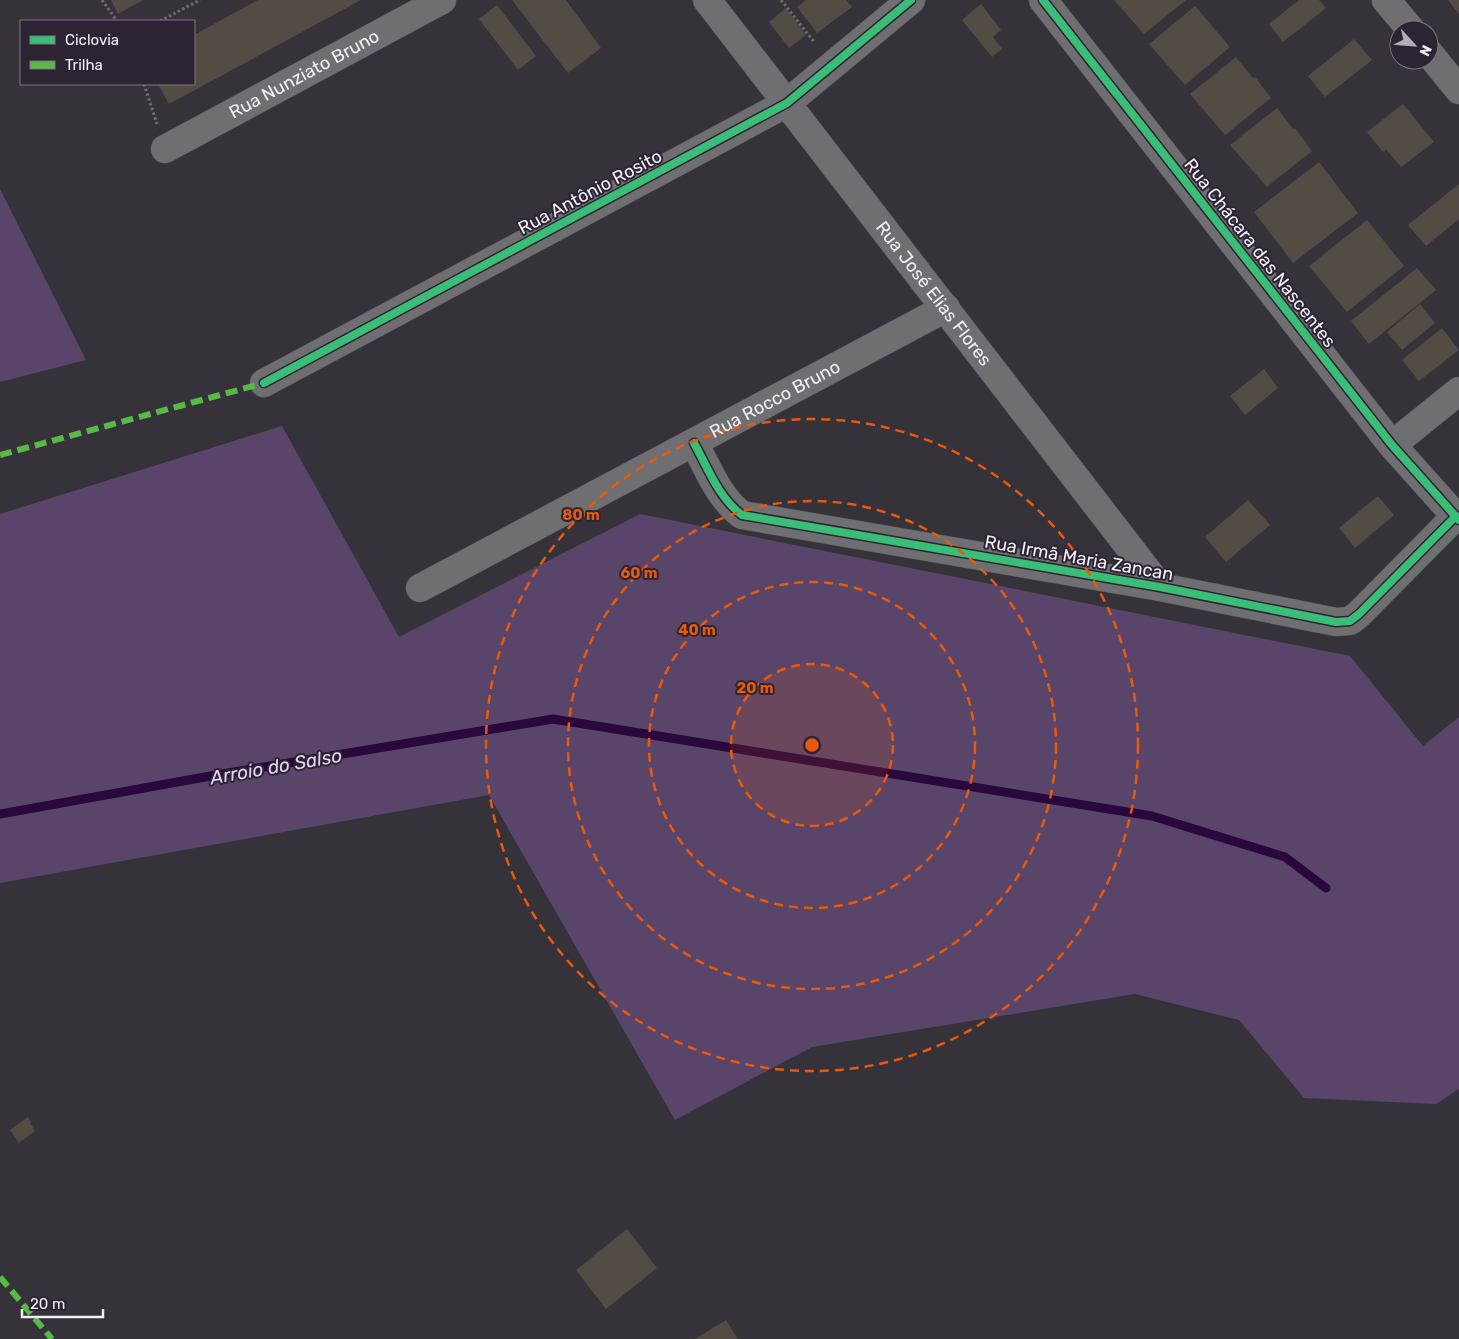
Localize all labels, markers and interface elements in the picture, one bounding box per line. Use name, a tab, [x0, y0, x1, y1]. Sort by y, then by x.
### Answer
legend	[20, 20, 195, 85]
north arrow	[1389, 20, 1439, 70]
street label: Rua Nunziato Bruno	[225, 25, 383, 124]
text: Ciclovia	[65, 31, 119, 49]
text: N	[1415, 42, 1435, 59]
text: Trilha	[65, 56, 103, 74]
street label: Rua Antônio Rosito	[514, 145, 666, 239]
street label: Rua Chácara das Nascentes	[1179, 154, 1341, 352]
street label: Rua José Elias Flores	[871, 217, 996, 370]
street label: Rua Rocco Bruno	[706, 355, 844, 443]
text: 80 m	[562, 506, 600, 524]
street label: Rua Irmã Maria Zancan	[983, 531, 1175, 585]
text: 60 m	[621, 564, 657, 582]
text: 40 m	[678, 621, 716, 639]
text: 20 m	[737, 679, 773, 697]
centre of rings	[803, 736, 821, 754]
water label: Arroio do Salso	[207, 744, 344, 790]
scale bar	[22, 1286, 104, 1318]
text: 20 m	[30, 1295, 65, 1313]

